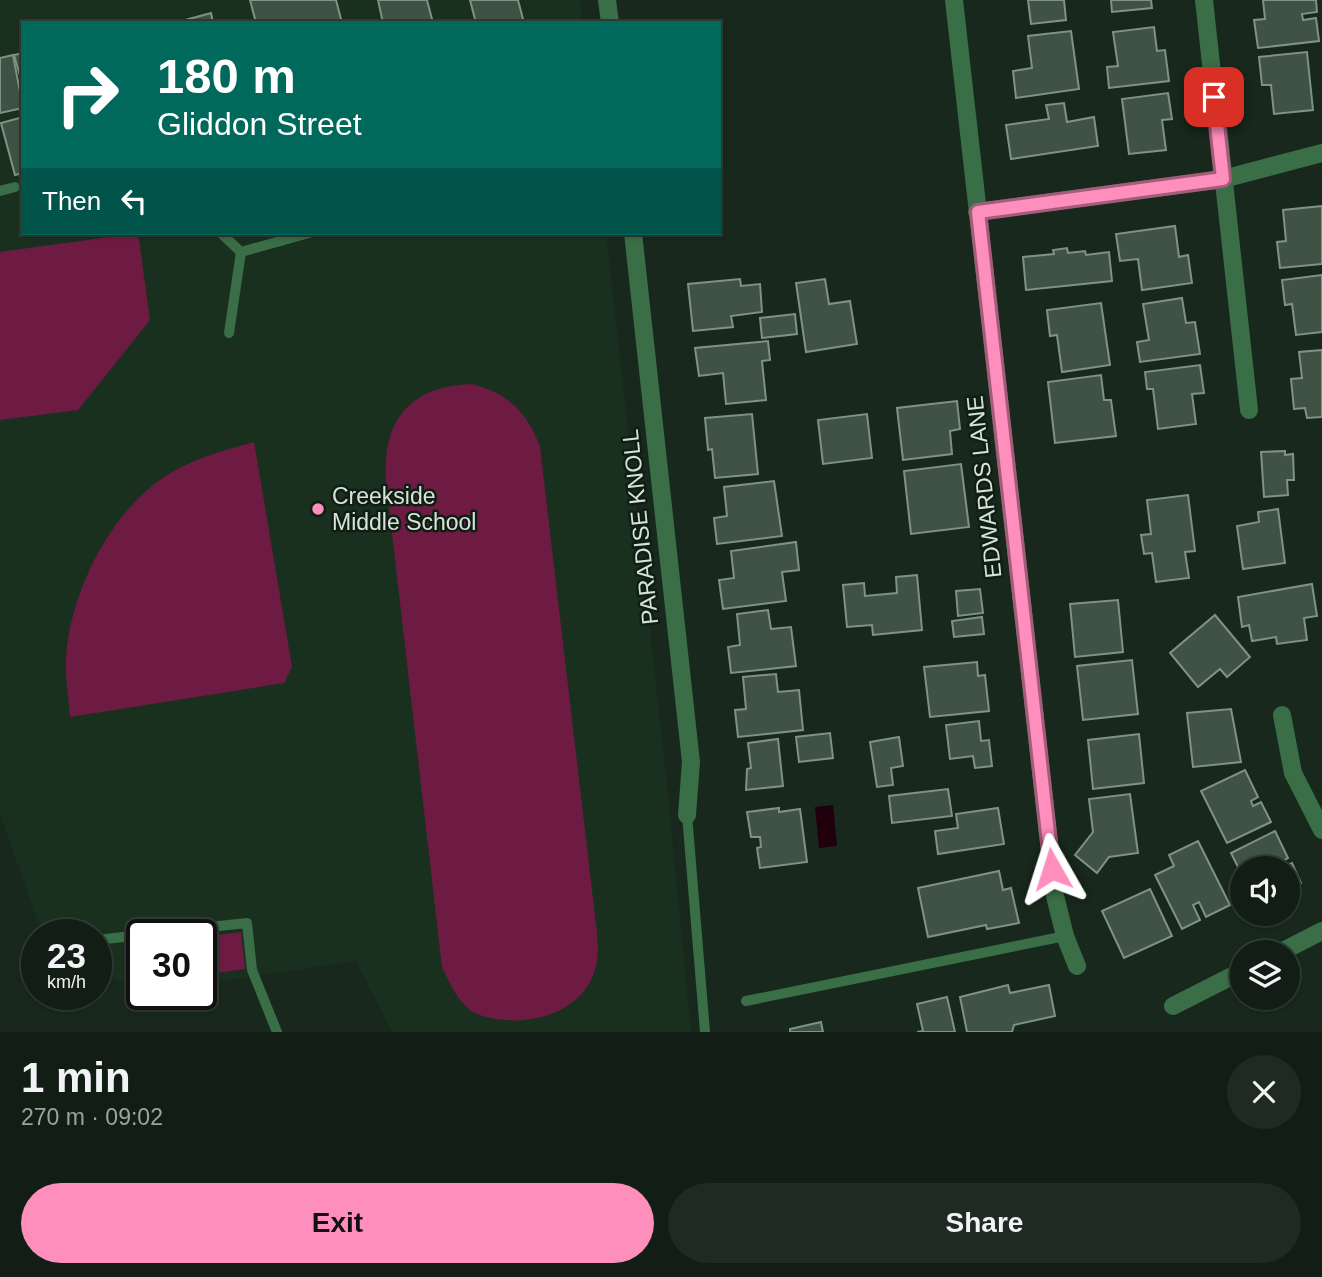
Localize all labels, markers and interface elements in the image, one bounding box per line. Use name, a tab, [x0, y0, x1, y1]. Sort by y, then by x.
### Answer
icon: right	[42, 49, 133, 140]
text: 180 m	[157, 49, 296, 103]
pin	[1184, 67, 1244, 127]
icon: arrive	[1195, 78, 1233, 116]
text: Gliddon Street	[157, 106, 362, 142]
icon: left	[115, 182, 153, 220]
text: Then	[42, 186, 101, 216]
street label: EDWARDS LANE	[961, 395, 1007, 579]
street label: PARADISE KNOLL	[617, 428, 663, 626]
place label: Creekside Middle School	[332, 483, 476, 535]
marker: Creekside Middle School	[310, 501, 326, 517]
position arrow	[1015, 832, 1089, 906]
map controls	[1230, 856, 1300, 1010]
button: sound	[1230, 856, 1300, 926]
speed limit sign: 30	[126, 919, 217, 1010]
text: 23	[47, 936, 86, 975]
button: layers	[1230, 940, 1300, 1010]
text: km/h	[47, 972, 86, 992]
text: 1 min	[21, 1054, 131, 1101]
button: close	[1227, 1055, 1301, 1129]
text: 270 m · 09:02	[21, 1104, 163, 1130]
button: Exit	[21, 1183, 654, 1263]
button: Share	[668, 1183, 1301, 1263]

